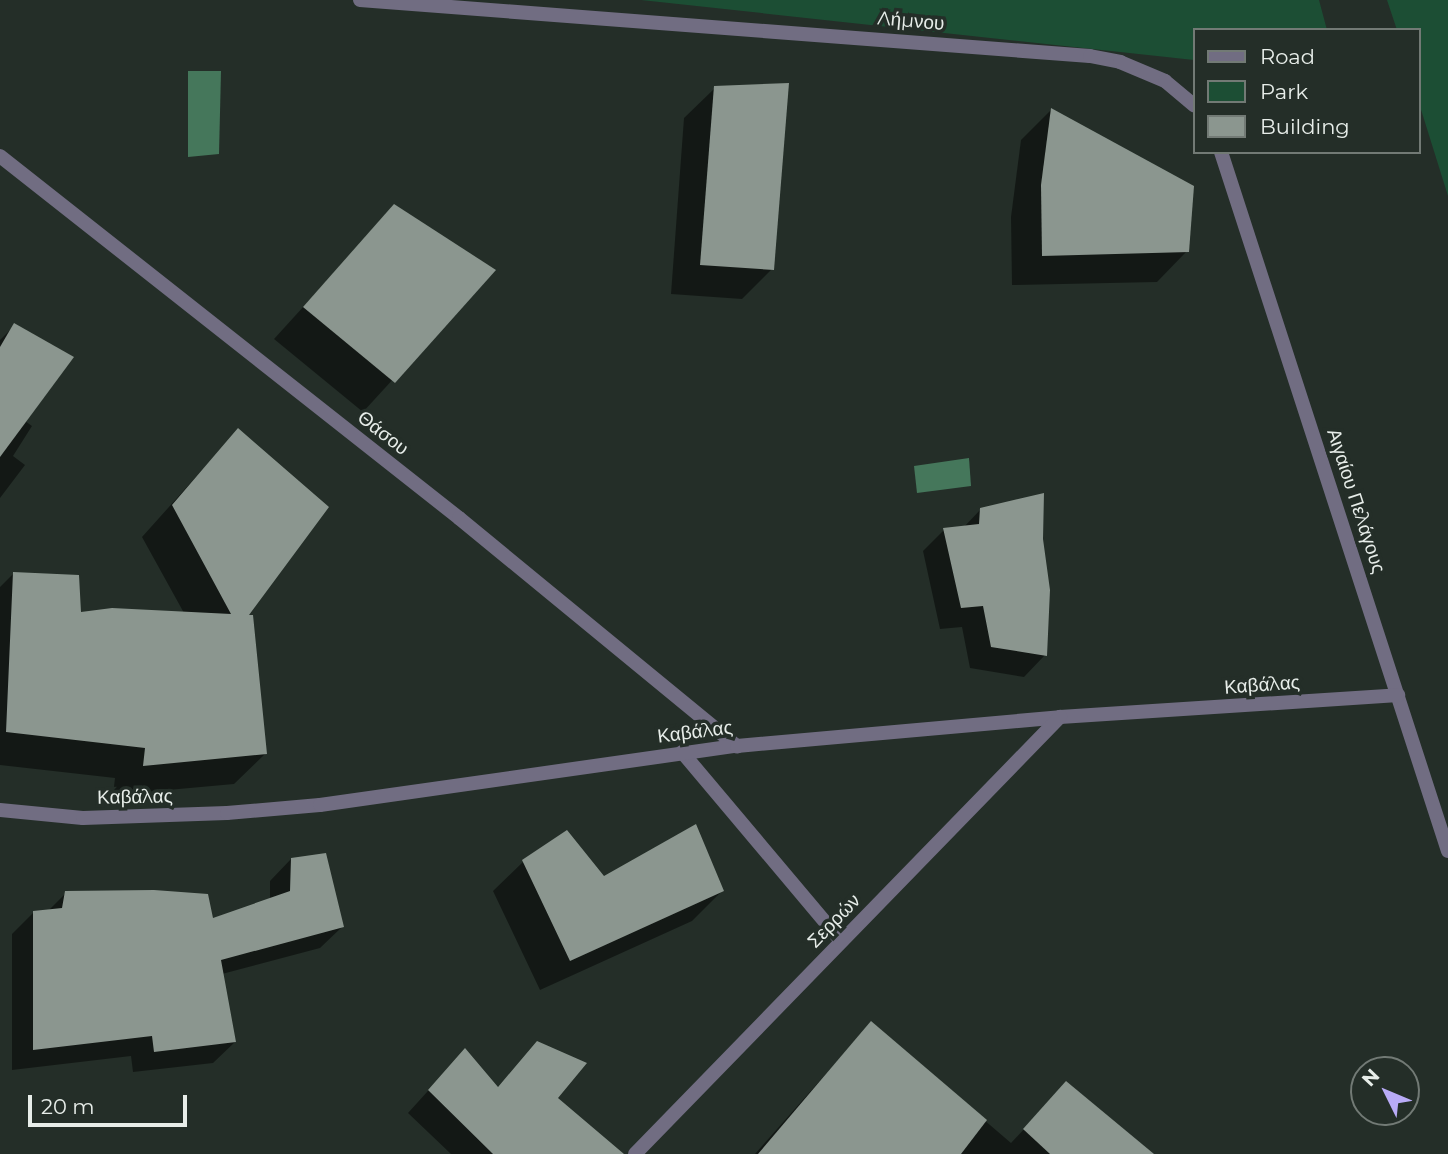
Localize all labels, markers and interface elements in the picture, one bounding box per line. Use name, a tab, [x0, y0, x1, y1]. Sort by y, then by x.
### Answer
street label: Λήμνου	[877, 7, 945, 35]
legend	[1192, 28, 1420, 154]
text: Road	[1260, 44, 1315, 69]
text: Park	[1260, 79, 1308, 104]
text: Building	[1260, 114, 1350, 139]
street label: Θάσου	[353, 406, 413, 460]
street label: Αιγαίου Πελάγους	[1322, 426, 1390, 576]
street label: Καβάλας	[1223, 671, 1301, 699]
street label: Καβάλας	[656, 716, 734, 748]
street label: Καβάλας	[97, 785, 173, 809]
street label: Σερρών	[803, 889, 865, 953]
north arrow	[1350, 1056, 1420, 1126]
text: N	[1357, 1064, 1384, 1091]
scale bar	[32, 1080, 191, 1124]
text: 20 m	[41, 1094, 95, 1119]

